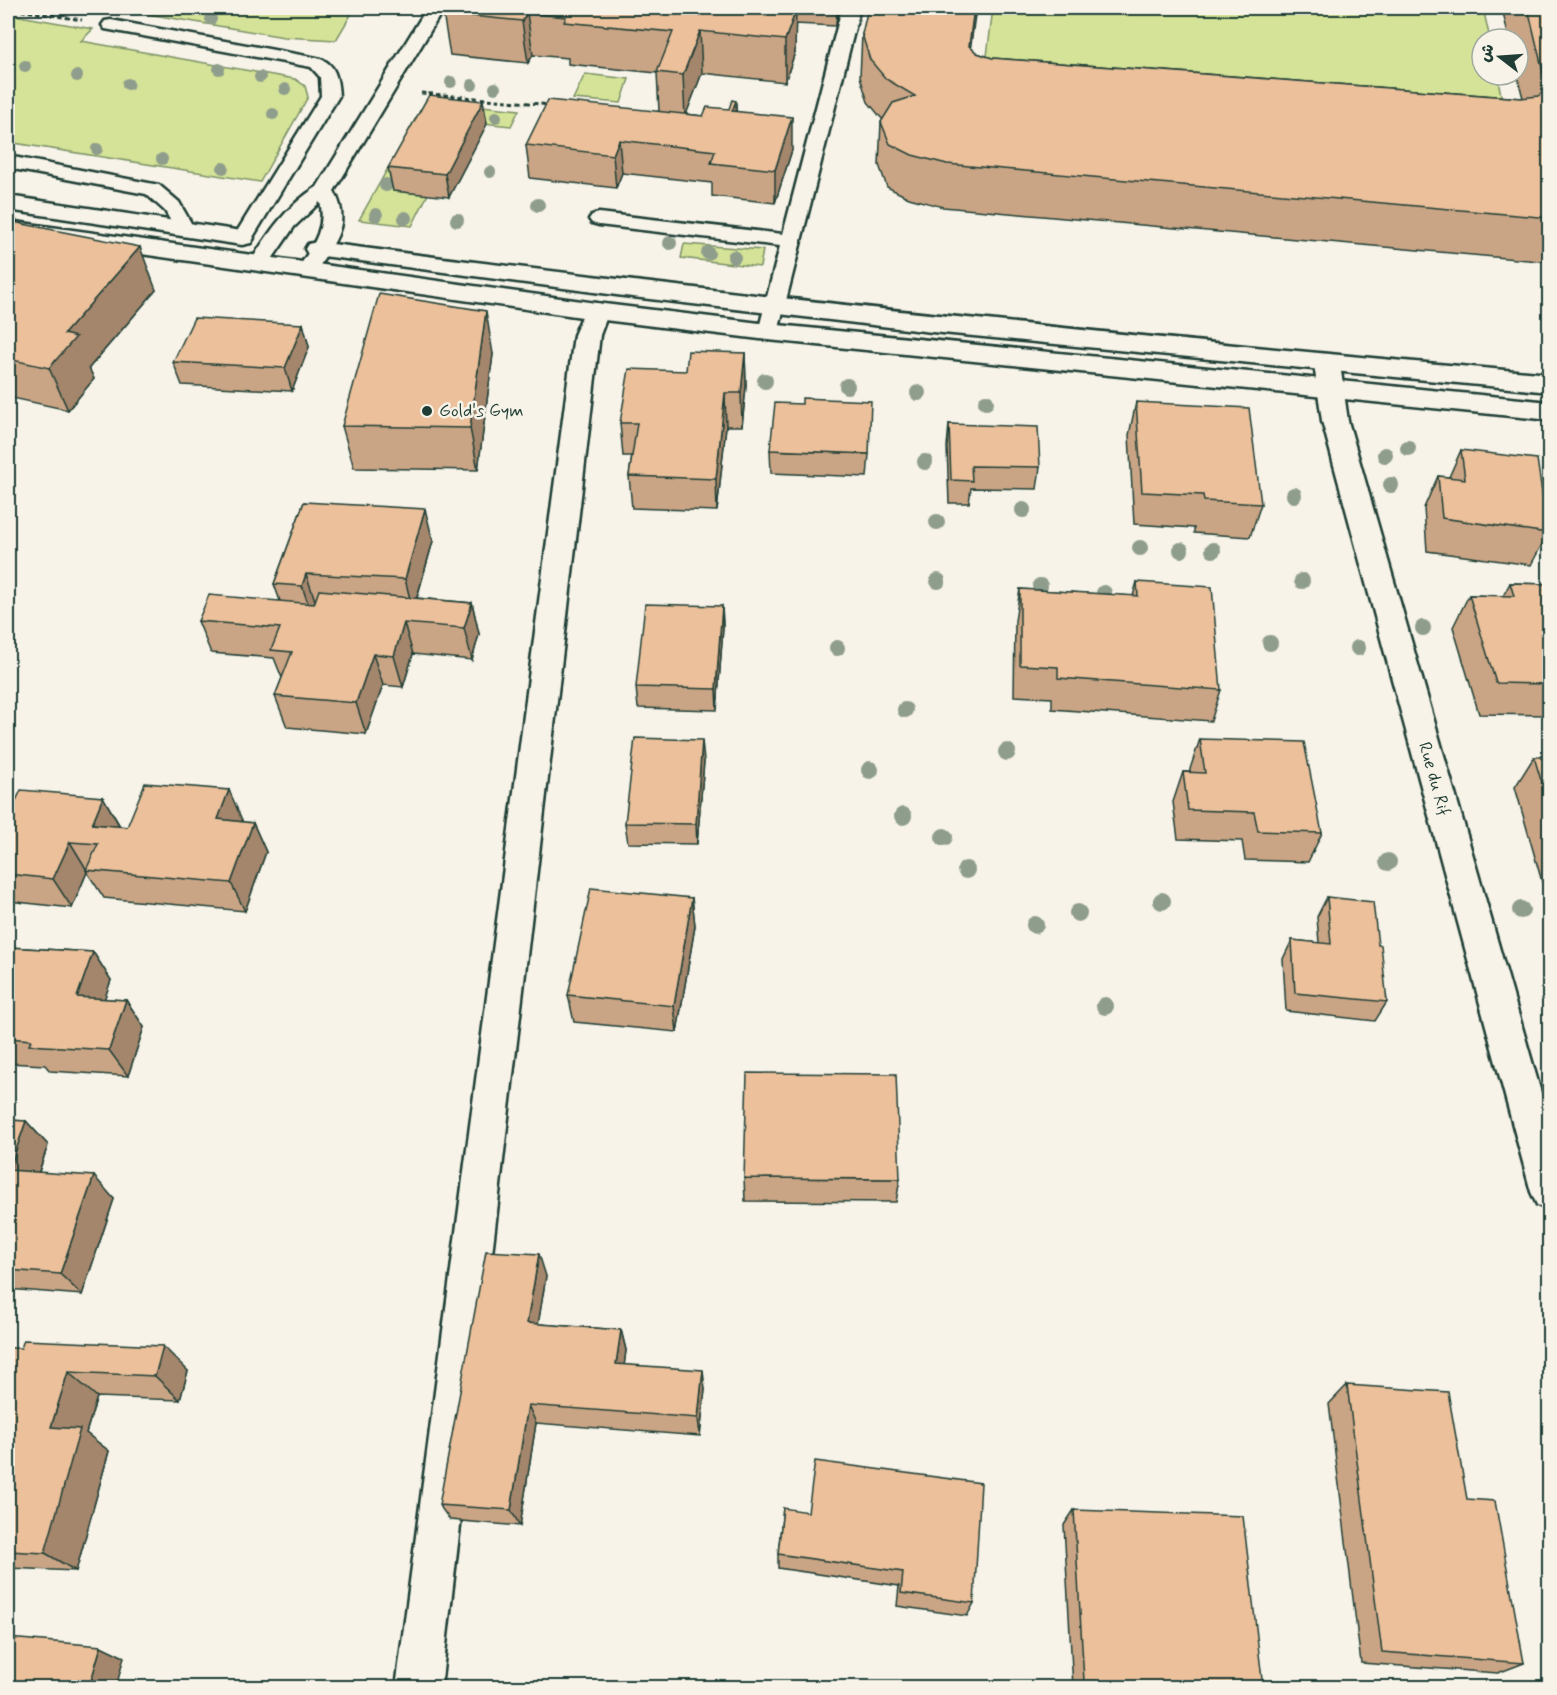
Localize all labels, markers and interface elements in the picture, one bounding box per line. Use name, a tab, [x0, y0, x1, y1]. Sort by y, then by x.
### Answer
north arrow	[1470, 27, 1530, 87]
text: ش	[1474, 42, 1500, 65]
place label: Gold's Gym	[439, 399, 524, 423]
marker: Gold's Gym	[420, 404, 434, 418]
street label: Rue du Rif	[1412, 739, 1456, 819]

